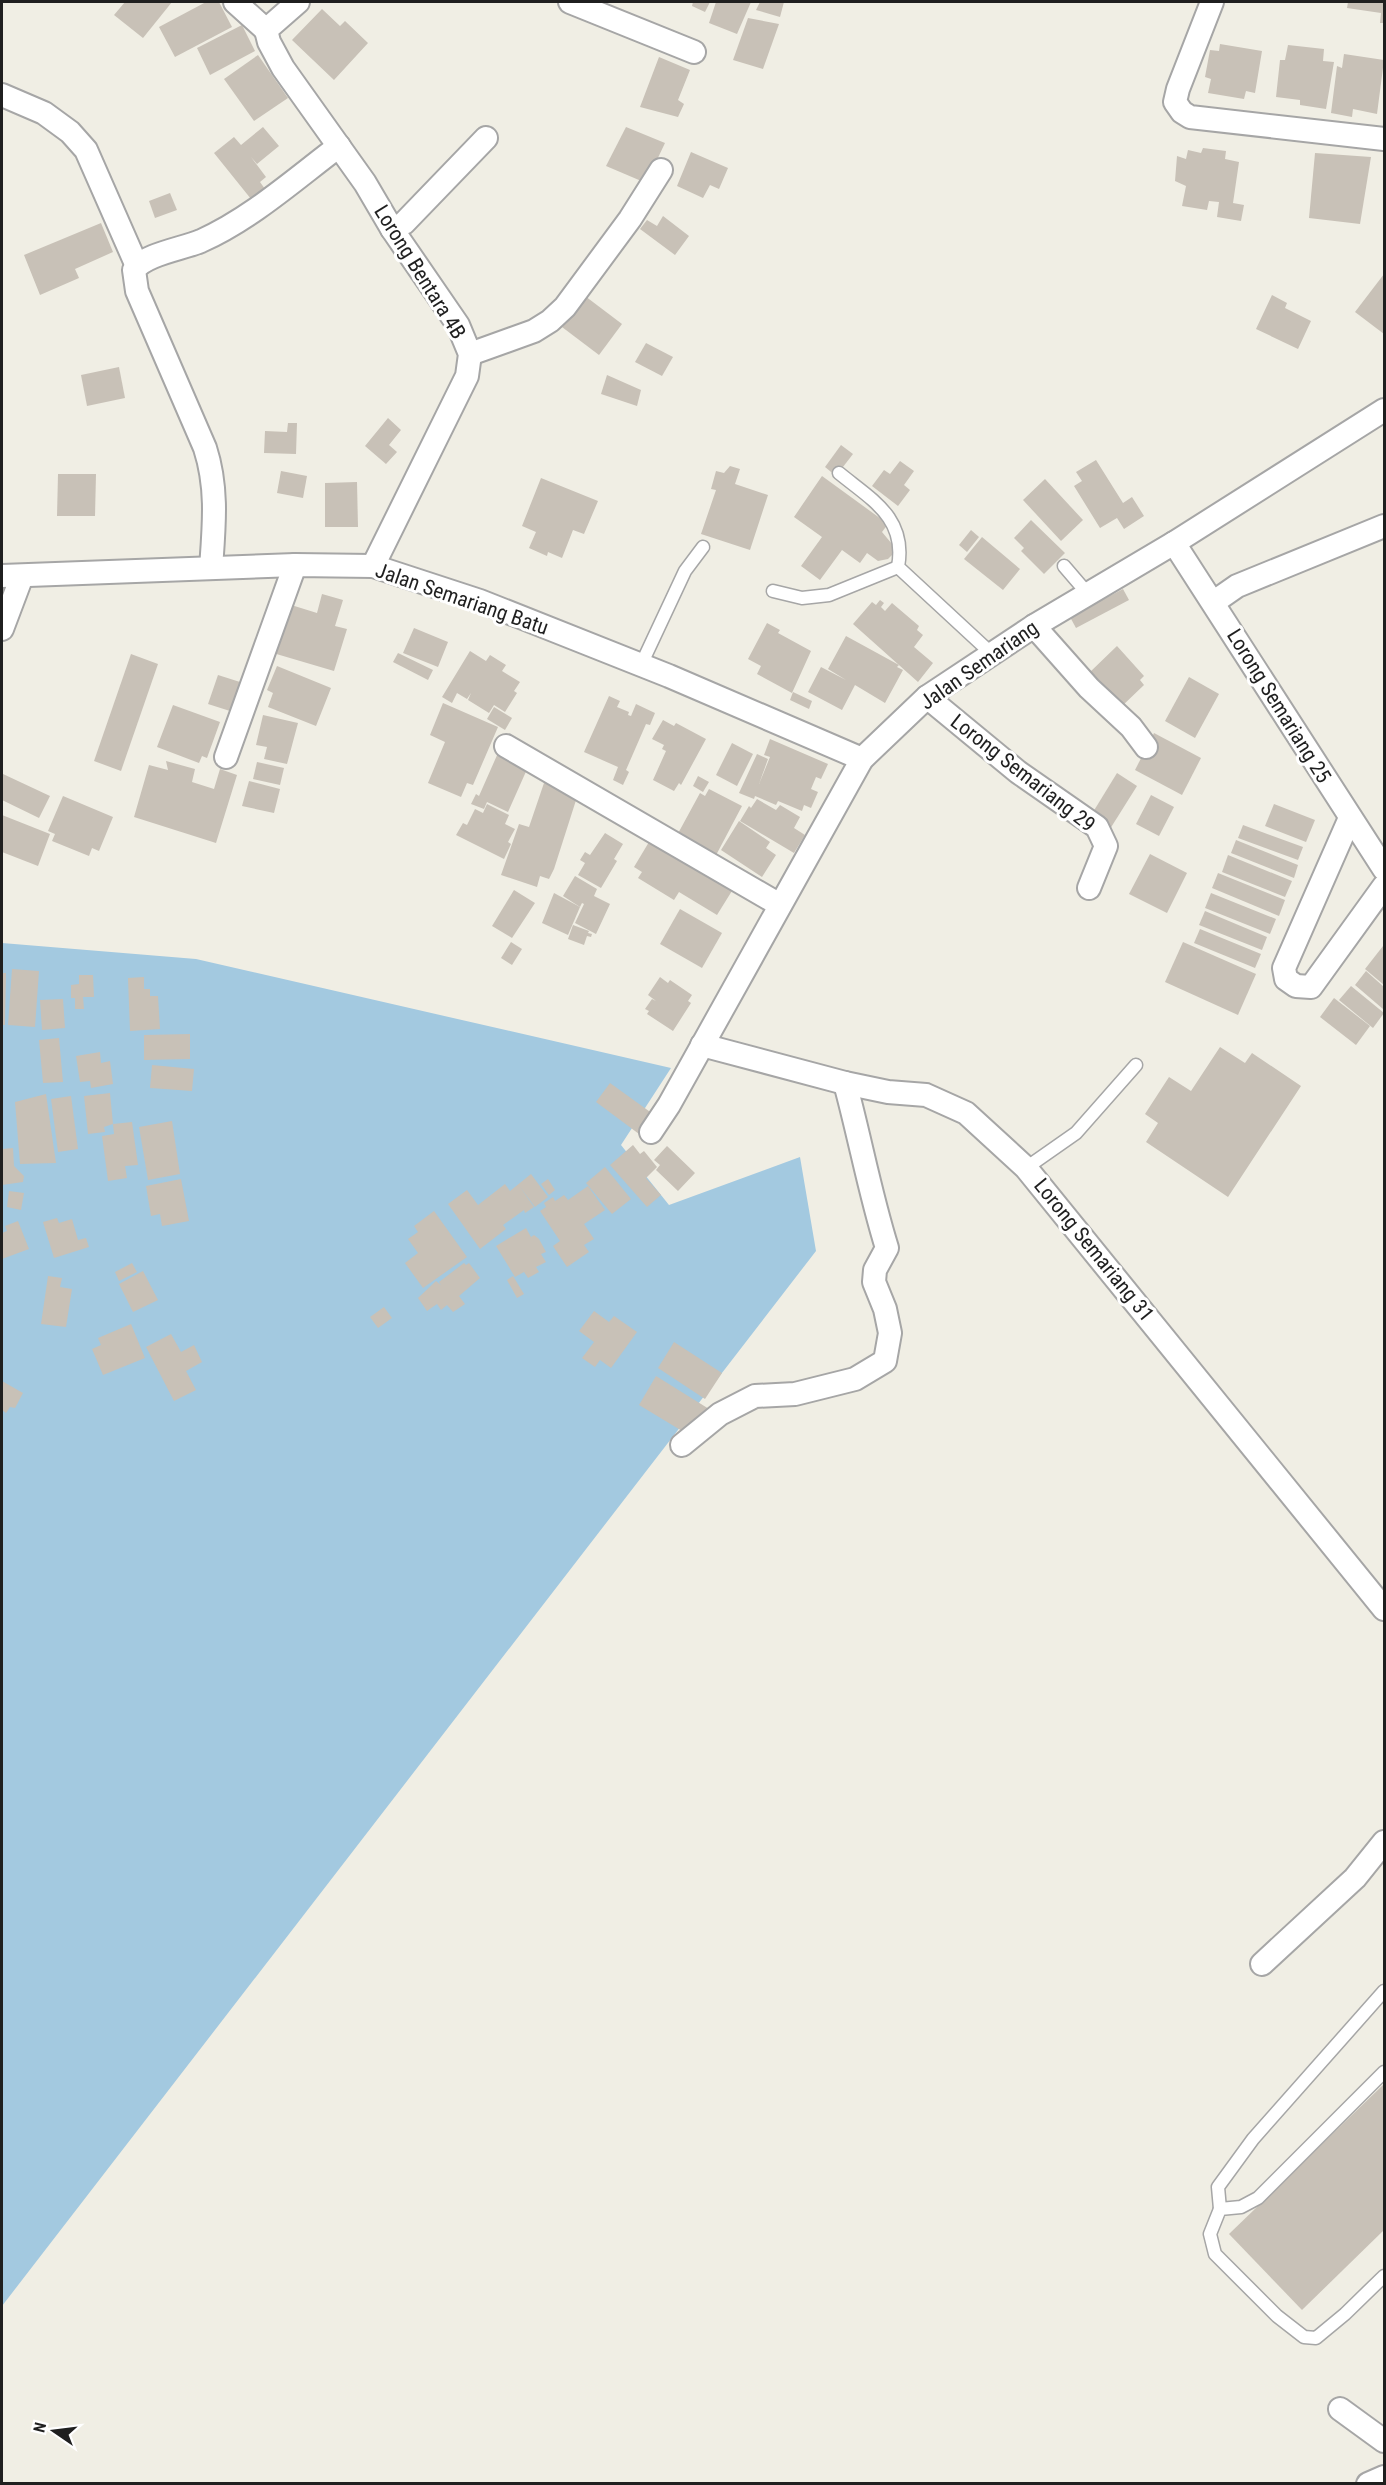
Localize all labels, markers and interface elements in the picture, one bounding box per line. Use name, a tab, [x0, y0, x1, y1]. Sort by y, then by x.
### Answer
street label: Lorong Bentara 4B	[369, 201, 471, 343]
street label: Jalan Semariang Batu	[372, 558, 552, 640]
street label: Jalan Semariang	[915, 615, 1043, 715]
street label: Lorong Semariang 25	[1222, 625, 1336, 787]
street label: Lorong Semariang 29	[946, 709, 1100, 837]
street label: Lorong Semariang 31	[1029, 1174, 1159, 1326]
north arrow	[24, 2401, 84, 2461]
text: N	[30, 2420, 50, 2435]

